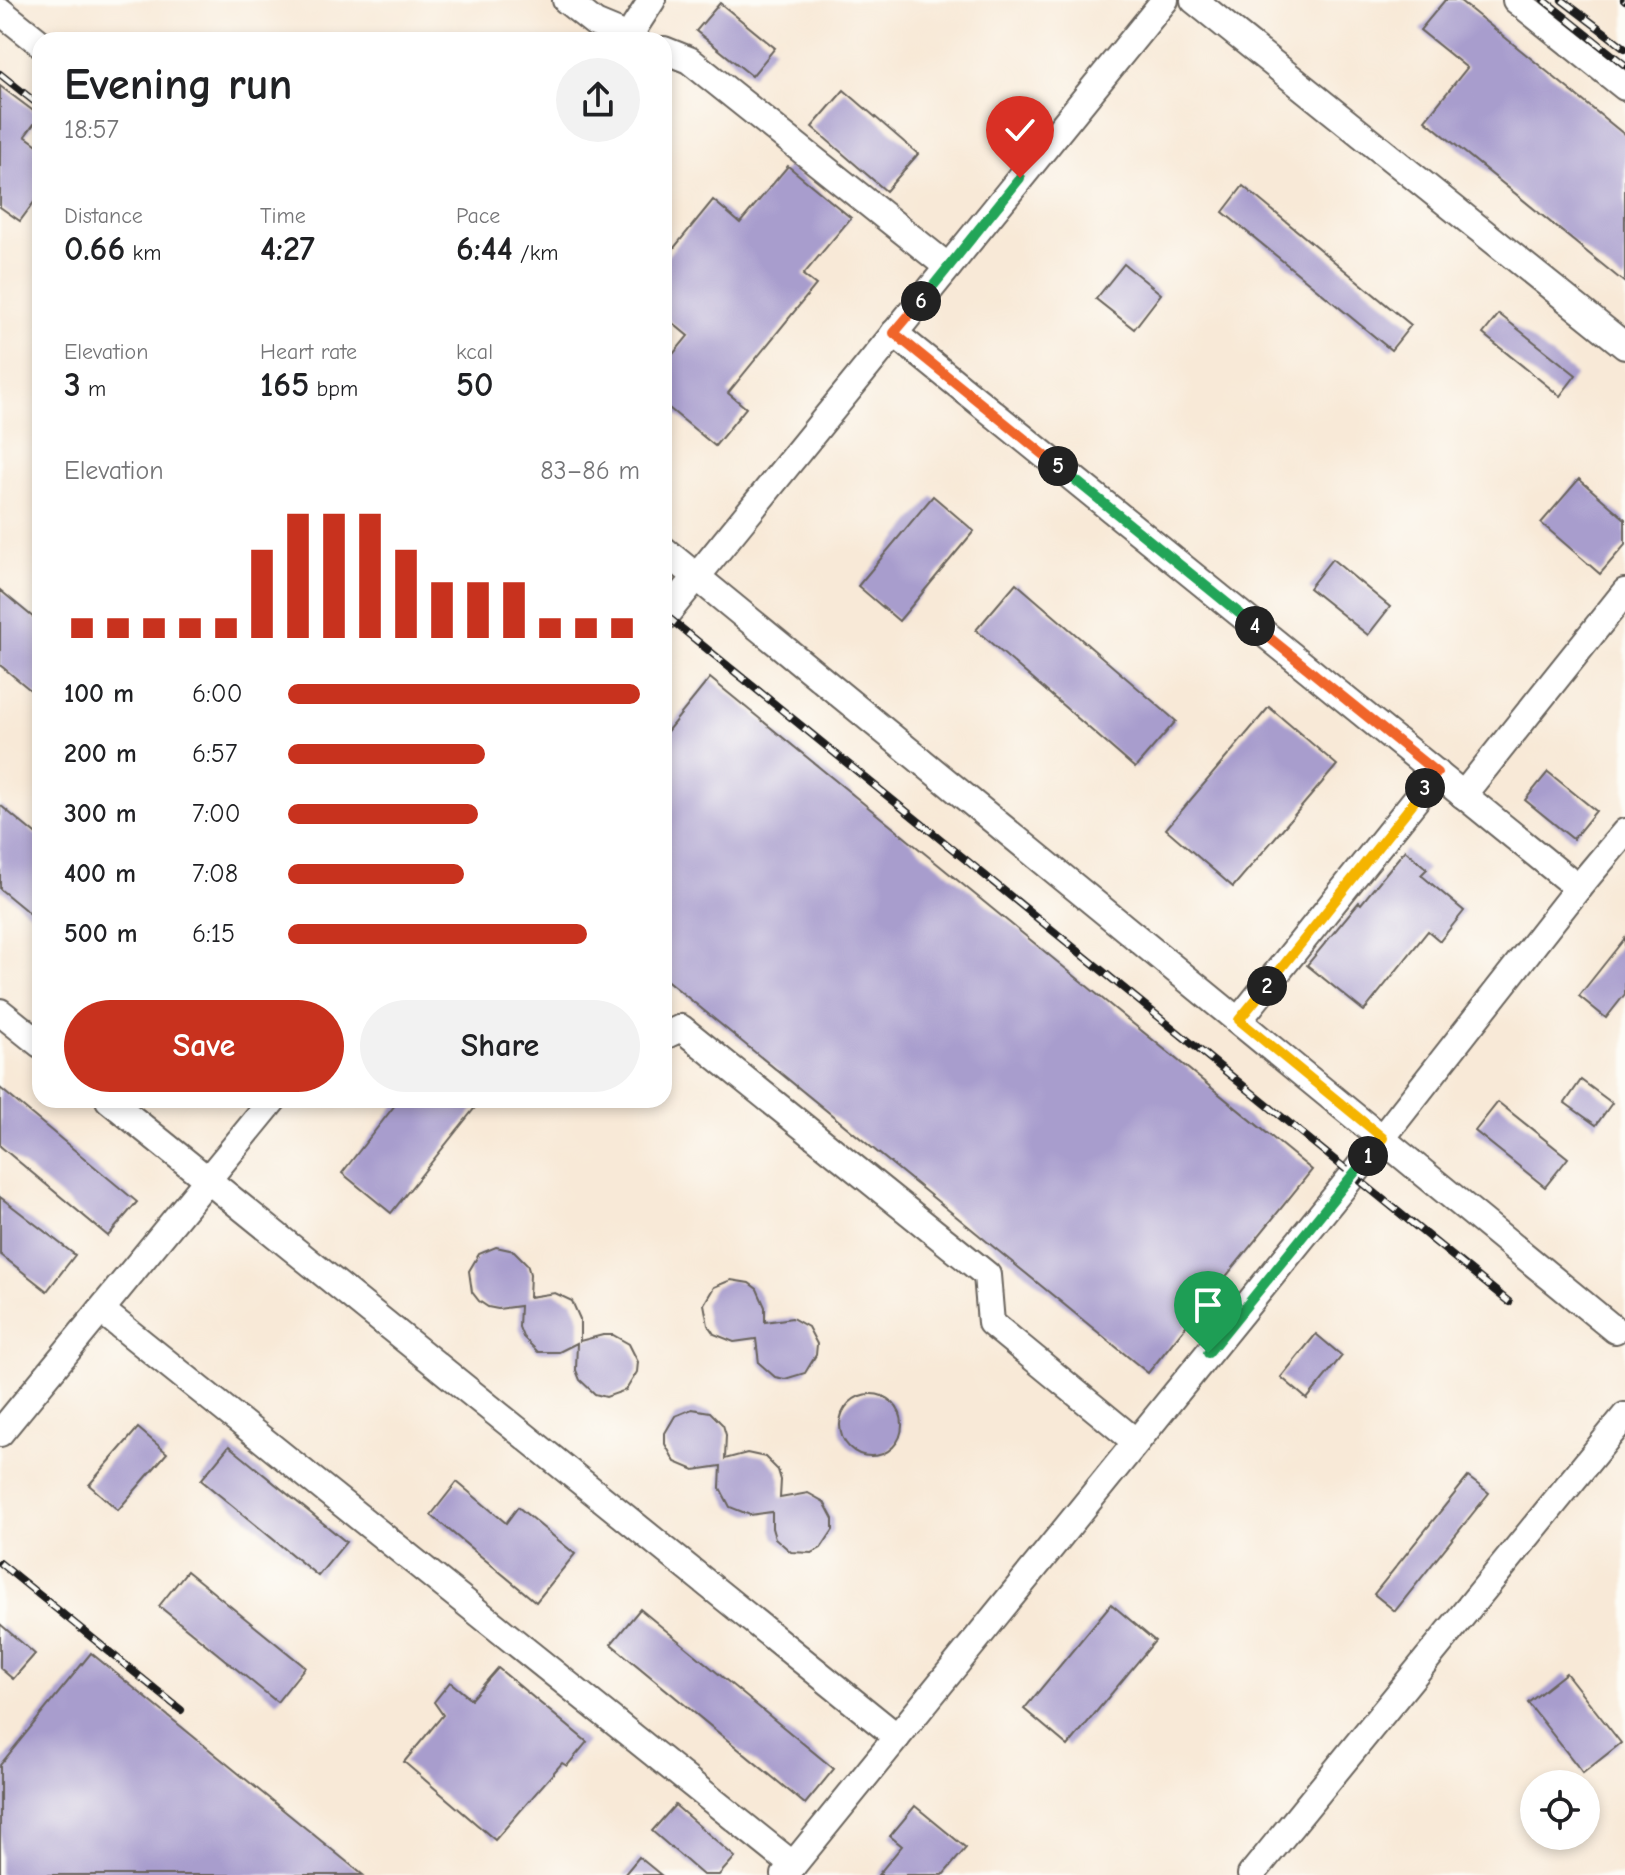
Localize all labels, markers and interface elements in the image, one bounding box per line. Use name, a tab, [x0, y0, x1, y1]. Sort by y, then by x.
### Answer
button: share	[556, 58, 640, 142]
text: Evening run	[64, 59, 292, 110]
pin	[986, 96, 1054, 178]
icon: check	[998, 108, 1042, 152]
text: 18:57	[64, 115, 119, 145]
text: Distance	[64, 203, 143, 229]
text: Time	[260, 203, 306, 229]
text: Pace	[456, 203, 500, 229]
text: 0.66	[64, 229, 125, 269]
text: 4:27	[260, 229, 315, 269]
text: 6:44	[456, 229, 513, 269]
text: km	[125, 240, 161, 266]
text: /km	[513, 240, 559, 266]
pin: 6	[901, 281, 941, 321]
text: 6	[915, 288, 927, 314]
text: Elevation	[64, 339, 148, 365]
text: Heart rate	[260, 339, 357, 365]
text: kcal	[456, 339, 493, 365]
text: 3	[64, 365, 81, 405]
text: 165	[260, 365, 309, 405]
text: 50	[456, 365, 494, 405]
text: m	[81, 376, 106, 402]
text: bpm	[309, 376, 358, 402]
pin: 5	[1038, 446, 1078, 486]
text: 5	[1052, 453, 1064, 479]
text: Elevation	[64, 456, 164, 486]
text: 83–86 m	[540, 456, 640, 486]
pin: 4	[1235, 606, 1275, 646]
text: 4	[1250, 613, 1260, 639]
text: 100 m	[64, 679, 134, 709]
text: 6:00	[192, 679, 242, 709]
text: 200 m	[64, 739, 137, 769]
text: 6:57	[192, 739, 237, 769]
pin: 3	[1405, 768, 1445, 808]
text: 3	[1420, 775, 1430, 801]
text: 300 m	[64, 799, 137, 829]
text: 7:00	[192, 799, 241, 829]
text: 400 m	[64, 859, 136, 889]
text: 7:08	[192, 859, 238, 889]
text: 500 m	[64, 919, 138, 949]
text: 6:15	[192, 919, 235, 949]
pin: 2	[1247, 966, 1287, 1006]
text: 2	[1262, 973, 1272, 999]
button: Save	[64, 1000, 344, 1092]
button: Share	[360, 1000, 640, 1092]
pin: 1	[1348, 1136, 1388, 1176]
text: 1	[1364, 1143, 1372, 1169]
pin	[1174, 1271, 1242, 1353]
icon: arrive	[1186, 1283, 1230, 1327]
map controls	[1520, 1770, 1600, 1850]
button: locate	[1520, 1770, 1600, 1850]

